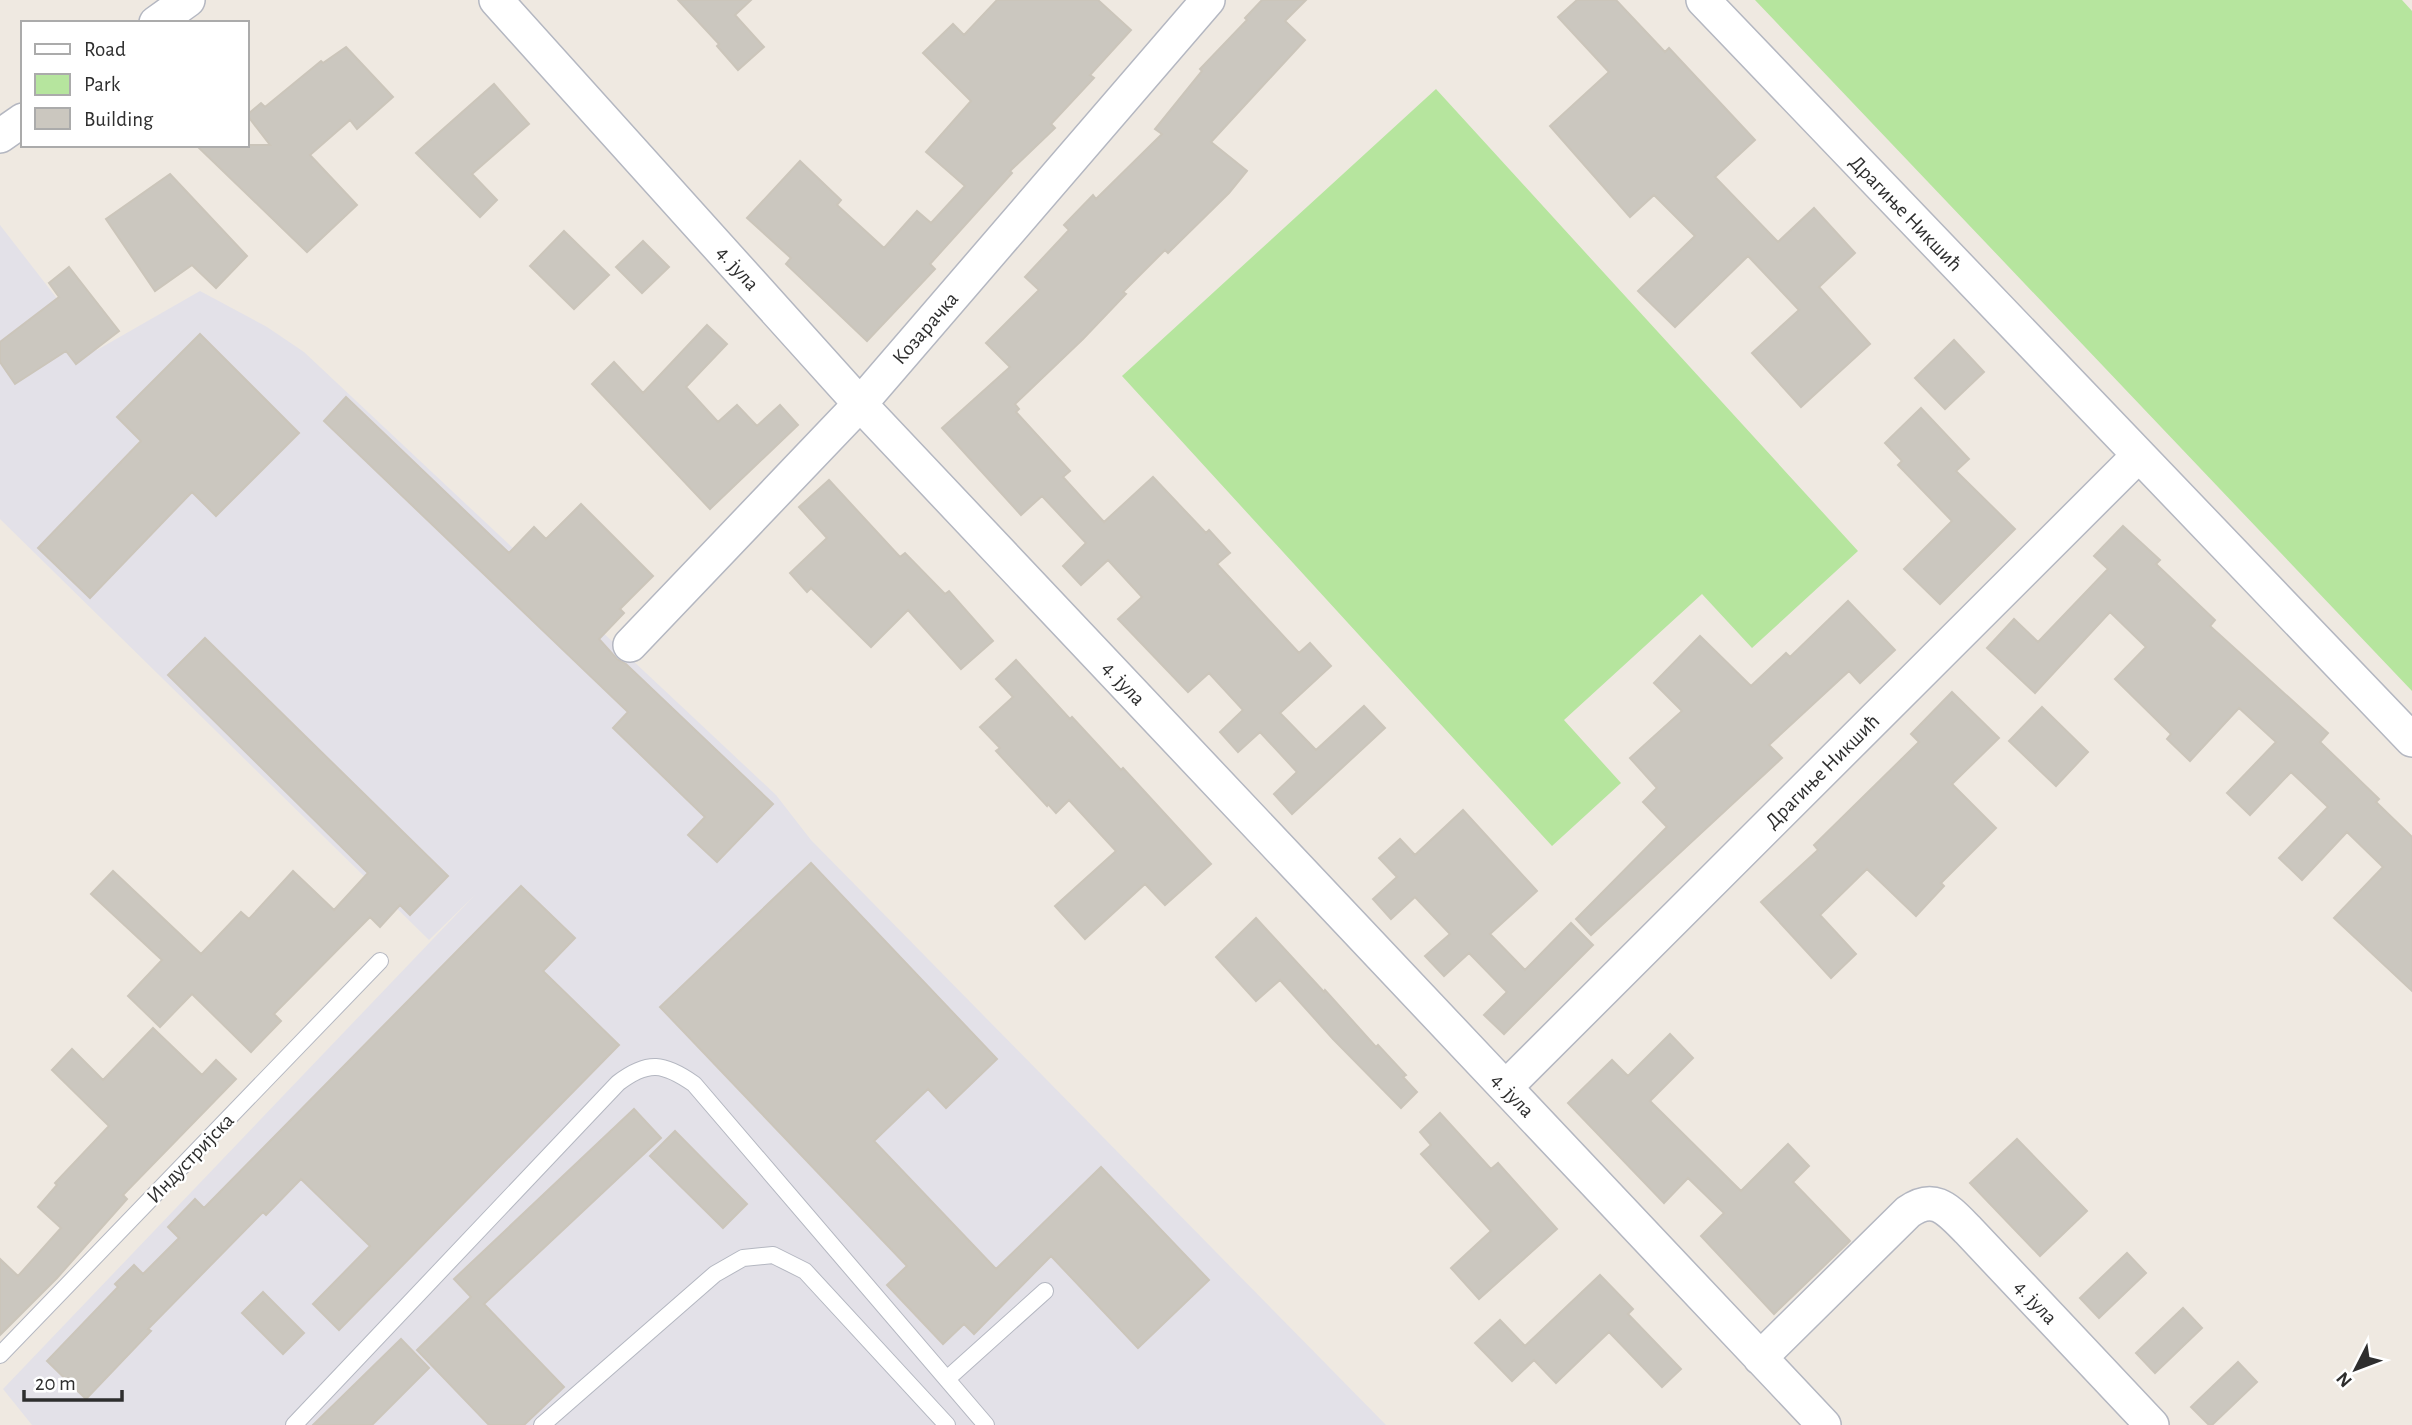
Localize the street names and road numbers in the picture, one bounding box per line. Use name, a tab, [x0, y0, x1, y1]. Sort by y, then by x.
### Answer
street label: Драгиње Никшић	[1845, 151, 1966, 275]
street label: 4. јула	[712, 242, 763, 295]
street label: Козарачка	[888, 288, 963, 369]
street label: 4. јула	[1098, 657, 1149, 710]
street label: Драгиње Никшић	[1761, 710, 1884, 833]
street label: 4. јула	[1487, 1069, 1538, 1122]
street label: Индустријска	[143, 1109, 238, 1207]
street label: 4. јула	[2010, 1276, 2061, 1329]

